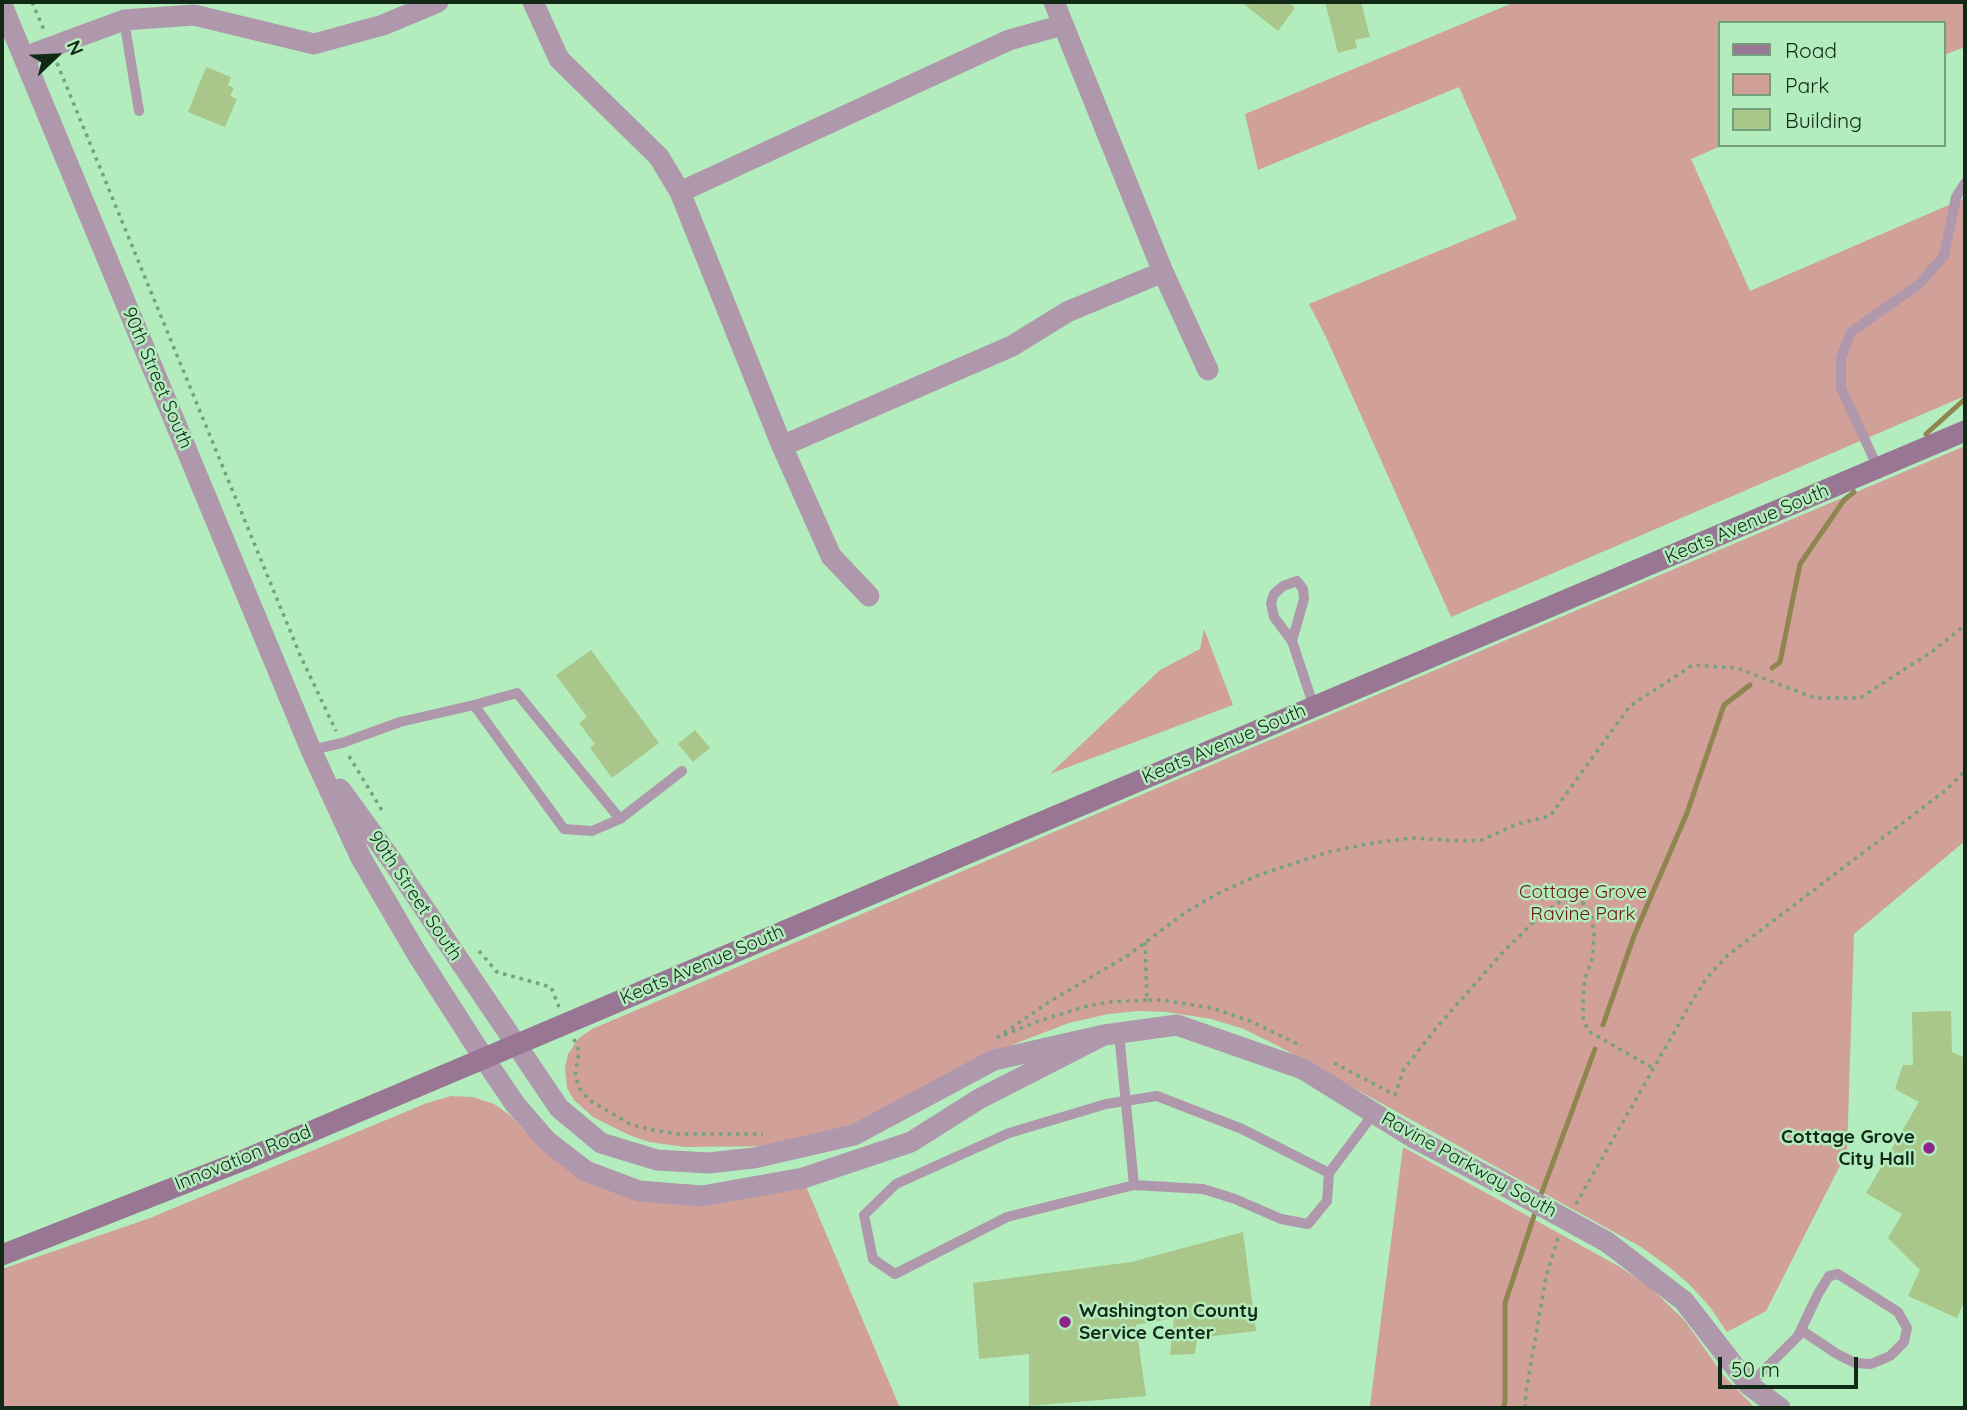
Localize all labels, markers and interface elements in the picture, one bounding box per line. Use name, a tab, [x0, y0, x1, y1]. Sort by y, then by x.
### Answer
north arrow	[21, 21, 91, 91]
legend	[1718, 21, 1946, 147]
text: N	[62, 37, 89, 59]
text: Road	[1785, 37, 1837, 63]
text: Park	[1785, 72, 1829, 98]
text: Building	[1785, 107, 1862, 133]
street label: 90th Street South	[117, 304, 197, 452]
street label: Keats Avenue South	[1662, 479, 1832, 569]
street label: Keats Avenue South	[1139, 699, 1309, 789]
street label: 90th Street South	[363, 827, 467, 965]
park label: Cottage Grove Ravine Park	[1519, 881, 1647, 925]
street label: Keats Avenue South	[617, 920, 787, 1010]
street label: Ravine Parkway South	[1377, 1107, 1561, 1223]
street label: Innovation Road	[172, 1120, 314, 1196]
place label: Cottage Grove City Hall	[1781, 1126, 1915, 1170]
marker: Cottage Grove City Hall	[1921, 1140, 1937, 1156]
place label: Washington County Service Center	[1079, 1300, 1258, 1344]
marker: Washington County Service Center	[1057, 1314, 1073, 1330]
scale bar	[1722, 1344, 1862, 1388]
text: 50 m	[1731, 1356, 1780, 1382]

